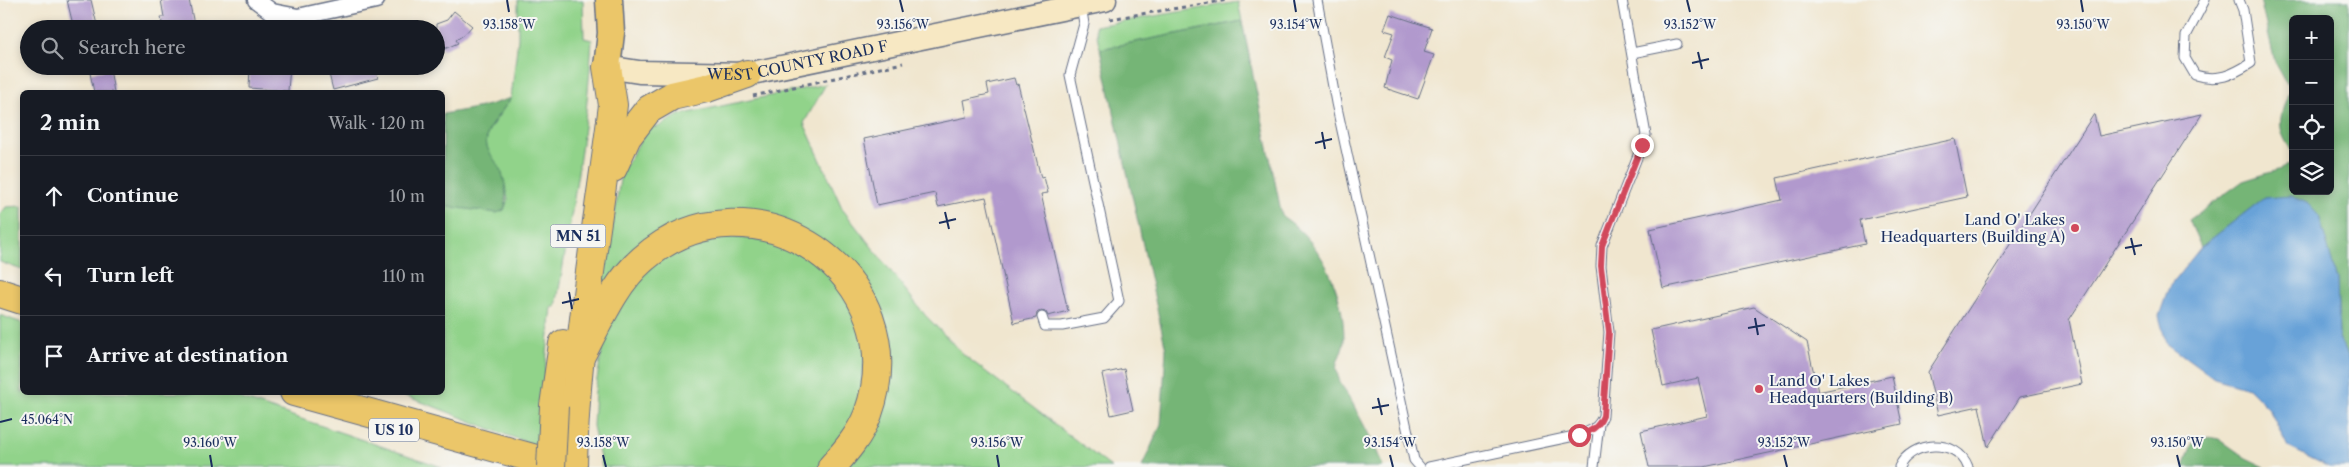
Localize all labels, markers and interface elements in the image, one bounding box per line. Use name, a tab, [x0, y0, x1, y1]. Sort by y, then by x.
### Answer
map controls	[2289, 15, 2334, 195]
button: +	[2289, 15, 2334, 60]
text: 93.158°W	[483, 17, 536, 32]
text: 93.156°W	[877, 17, 930, 32]
text: 93.154°W	[1270, 17, 1323, 32]
text: 93.152°W	[1664, 17, 1717, 32]
text: 93.150°W	[2056, 17, 2110, 32]
search box	[20, 20, 445, 75]
icon: search	[38, 34, 66, 62]
text: Search here	[78, 36, 186, 59]
street label: WEST COUNTY ROAD F	[706, 36, 890, 84]
button: −	[2289, 60, 2334, 105]
button: locate	[2289, 105, 2334, 150]
text: 2 min	[40, 110, 100, 135]
text: Walk · 120 m	[329, 113, 425, 133]
route end	[1631, 134, 1654, 157]
button: layers	[2289, 150, 2334, 195]
icon: ahead	[40, 182, 68, 210]
text: Continue	[87, 184, 179, 207]
text: 10 m	[389, 186, 425, 206]
place label: Land O' Lakes Headquarters (Building A)	[1881, 210, 2065, 246]
marker: Land O' Lakes Headquarters (Building A)	[2069, 222, 2081, 234]
road number: MN 51	[550, 225, 606, 248]
icon: left	[40, 262, 68, 290]
text: Turn left	[87, 264, 174, 287]
text: 110 m	[382, 266, 425, 286]
icon: arrive	[40, 342, 68, 370]
text: Arrive at destination	[87, 344, 288, 367]
place label: Land O' Lakes Headquarters (Building B)	[1769, 371, 1953, 407]
marker: Land O' Lakes Headquarters (Building B)	[1753, 383, 1765, 395]
text: 45.064°N	[21, 412, 73, 427]
road number: US 10	[369, 418, 419, 442]
route start	[1568, 424, 1591, 447]
text: 93.160°W	[183, 435, 238, 450]
text: 93.158°W	[577, 435, 630, 450]
text: 93.156°W	[971, 435, 1024, 450]
text: 93.154°W	[1364, 435, 1417, 450]
text: 93.152°W	[1758, 435, 1811, 450]
text: 93.150°W	[2150, 435, 2204, 450]

